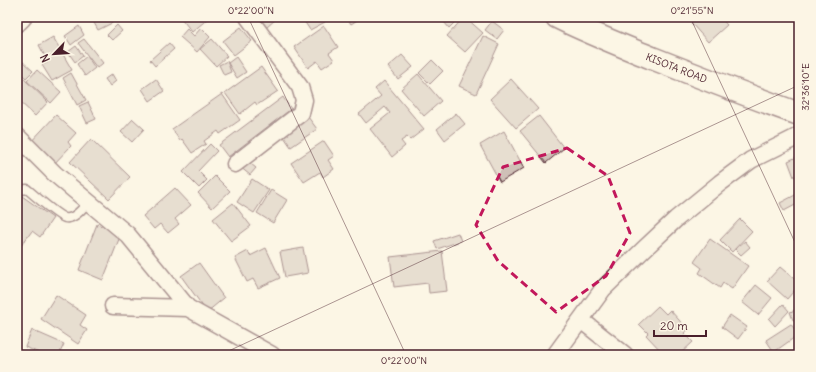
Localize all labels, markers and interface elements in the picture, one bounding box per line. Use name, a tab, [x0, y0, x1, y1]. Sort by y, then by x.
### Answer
text: 0°22'00"N	[228, 4, 274, 17]
text: 0°21'55"N	[670, 4, 714, 17]
north arrow	[34, 34, 74, 74]
street label: KISOTA ROAD	[644, 50, 709, 86]
text: N	[37, 52, 53, 65]
text: 32°36'10"E	[799, 63, 812, 111]
scale bar	[654, 312, 706, 338]
text: 20 m	[660, 318, 688, 333]
text: 0°22'00"N	[381, 354, 427, 367]

